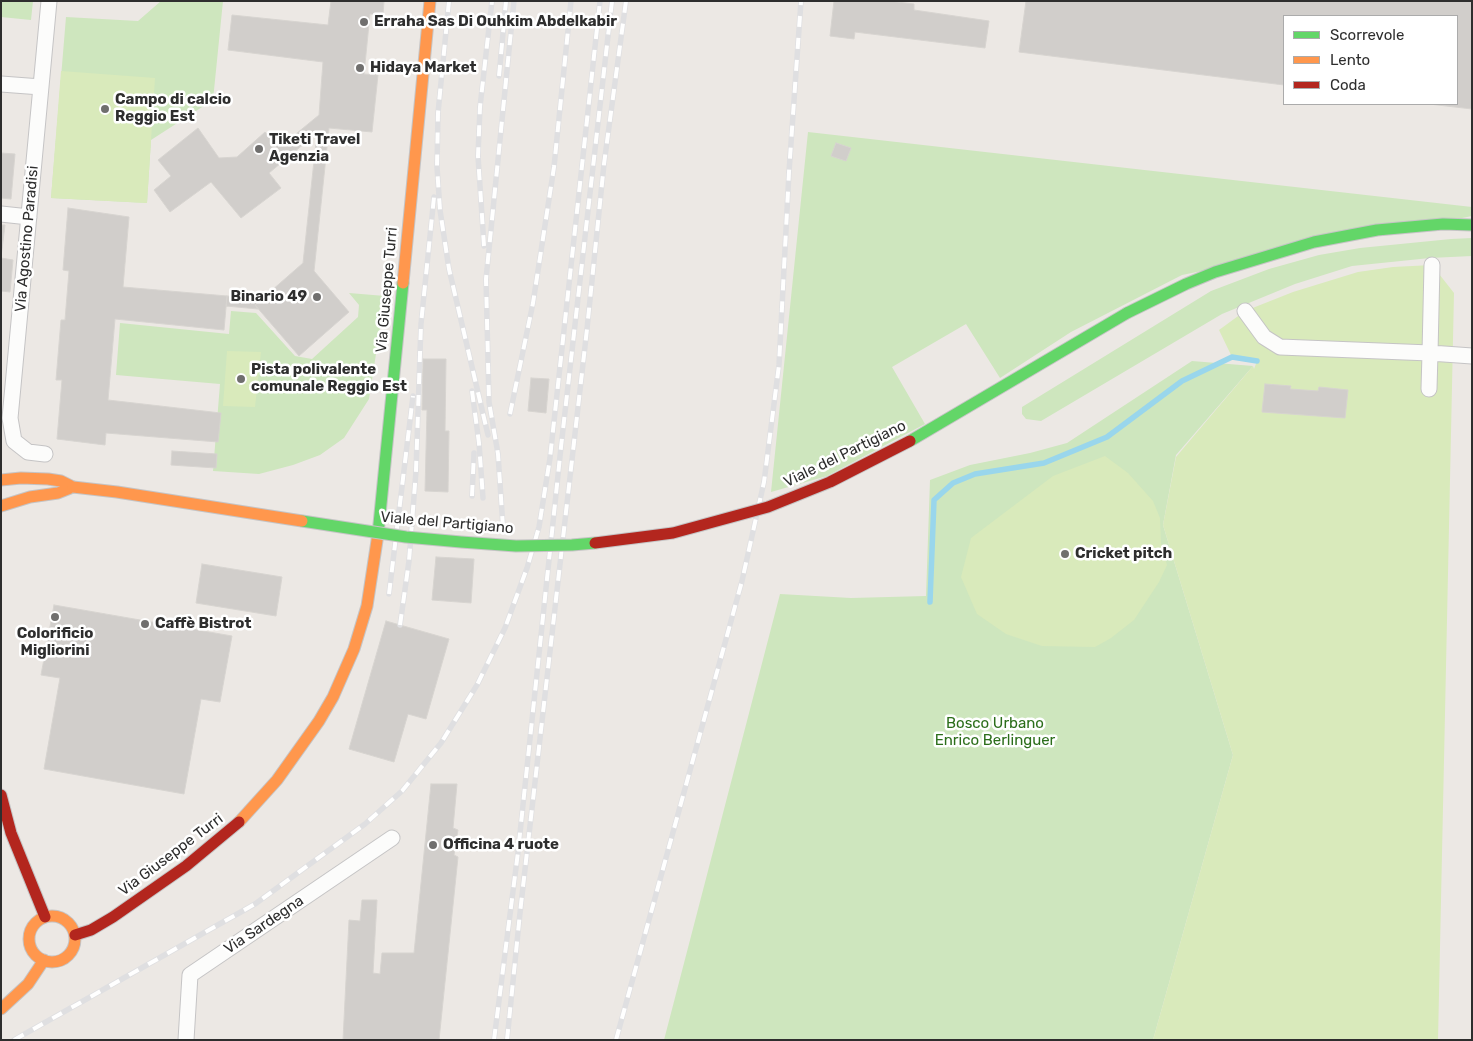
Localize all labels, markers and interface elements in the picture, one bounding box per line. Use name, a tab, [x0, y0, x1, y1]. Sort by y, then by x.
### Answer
place label: Erraha Sas Di Ouhkim Abdelkabir	[374, 13, 617, 31]
legend	[1283, 15, 1458, 105]
marker: Erraha Sas Di Ouhkim Abdelkabir	[358, 16, 370, 28]
text: Scorrevole	[1330, 26, 1404, 44]
text: Lento	[1330, 51, 1370, 69]
place label: Hidaya Market	[370, 59, 477, 77]
marker: Hidaya Market	[354, 62, 366, 74]
text: Coda	[1330, 76, 1366, 94]
place label: Campo di calcio Reggio Est	[115, 91, 231, 126]
marker: Campo di calcio Reggio Est	[99, 103, 111, 115]
place label: Tiketi Travel Agenzia	[269, 131, 360, 166]
marker: Tiketi Travel Agenzia	[253, 143, 265, 155]
street label: Via Agostino Paradisi	[12, 165, 42, 313]
street label: Via Giuseppe Turri	[373, 227, 401, 353]
place label: Binario 49	[230, 288, 307, 306]
marker: Binario 49	[311, 291, 323, 303]
place label: Pista polivalente comunale Reggio Est	[251, 361, 407, 396]
marker: Pista polivalente comunale Reggio Est	[235, 373, 247, 385]
street label: Viale del Partigiano	[781, 417, 909, 491]
street label: Viale del Partigiano	[380, 508, 514, 538]
place label: Cricket pitch	[1075, 545, 1172, 563]
marker: Cricket pitch	[1059, 548, 1071, 560]
marker: Colorificio Migliorini	[49, 611, 61, 623]
place label: Caffè Bistrot	[155, 615, 251, 633]
marker: Caffè Bistrot	[139, 618, 151, 630]
place label: Colorificio Migliorini	[17, 625, 93, 660]
park label: Bosco Urbano Enrico Berlinguer	[935, 715, 1055, 750]
street label: Via Giuseppe Turri	[115, 810, 227, 900]
place label: Officina 4 ruote	[443, 836, 559, 854]
marker: Officina 4 ruote	[427, 839, 439, 851]
street label: Via Sardegna	[221, 892, 307, 958]

